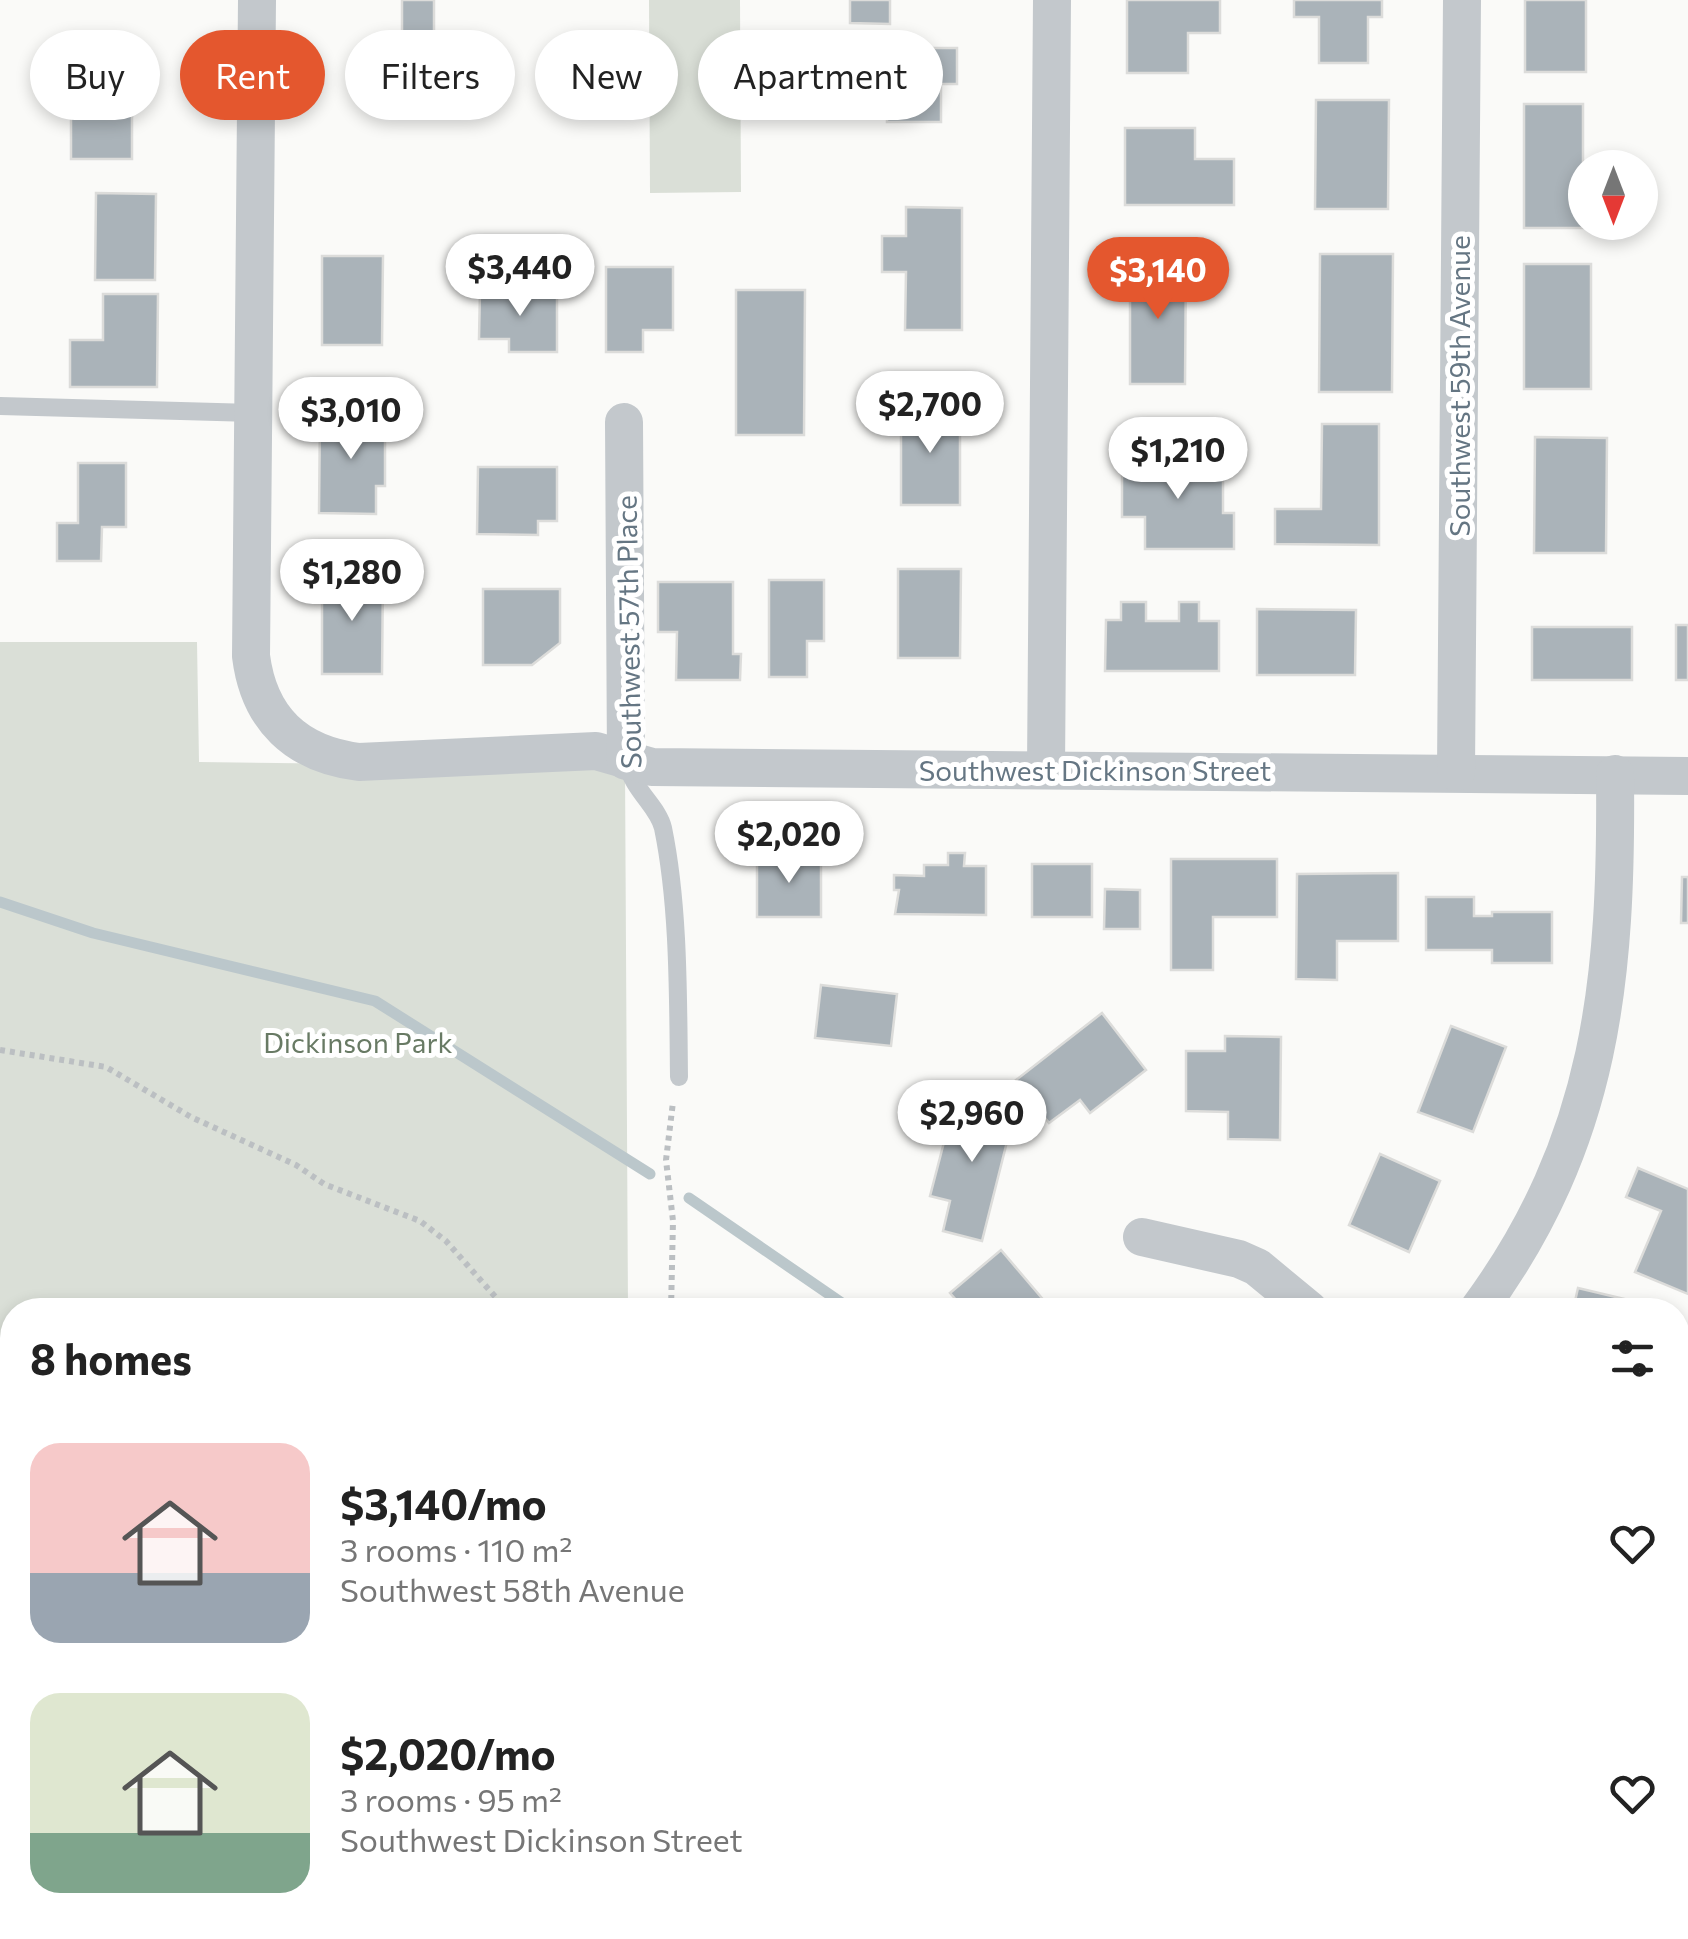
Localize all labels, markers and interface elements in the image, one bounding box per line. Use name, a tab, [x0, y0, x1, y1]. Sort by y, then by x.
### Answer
chip: Buy	[30, 30, 160, 120]
chip: Rent	[180, 30, 325, 120]
chip: Filters	[345, 30, 515, 120]
chip: New	[535, 30, 678, 120]
chip: Apartment	[698, 30, 943, 120]
north arrow	[1568, 150, 1658, 240]
map controls	[1568, 150, 1658, 240]
pin: $3,440	[439, 234, 601, 319]
street label: Southwest 59th Avenue	[1442, 235, 1476, 537]
pin: $3,140	[1077, 237, 1239, 322]
text: $3,440	[468, 246, 572, 286]
text: $3,140	[1109, 249, 1207, 289]
pin: $2,700	[849, 371, 1011, 456]
pin: $3,010	[270, 377, 432, 462]
text: $2,700	[878, 383, 982, 423]
text: $3,010	[300, 389, 402, 429]
pin: $1,210	[1097, 417, 1259, 502]
text: $1,210	[1131, 429, 1225, 469]
street label: Southwest 57th Place	[609, 495, 647, 769]
pin: $1,280	[271, 539, 433, 624]
text: $1,280	[302, 551, 402, 591]
street label: Southwest Dickinson Street	[919, 753, 1271, 787]
pin: $2,020	[708, 801, 870, 886]
text: $2,020	[737, 813, 841, 853]
park label: Dickinson Park	[263, 1025, 453, 1059]
pin: $2,960	[891, 1080, 1053, 1165]
text: $2,960	[920, 1092, 1024, 1132]
icon: filters	[1605, 1331, 1660, 1386]
text: 8 homes	[30, 1332, 192, 1384]
text: $3,140/mo	[340, 1477, 547, 1529]
icon: home	[110, 1483, 230, 1603]
icon: heart	[1605, 1516, 1660, 1571]
text: 3 rooms · 110 m²	[340, 1529, 572, 1569]
text: Southwest 58th Avenue	[340, 1569, 685, 1609]
text: $2,020/mo	[340, 1727, 556, 1779]
icon: home	[110, 1733, 230, 1853]
icon: heart	[1605, 1766, 1660, 1821]
text: 3 rooms · 95 m²	[340, 1779, 562, 1819]
text: Southwest Dickinson Street	[340, 1819, 743, 1859]

